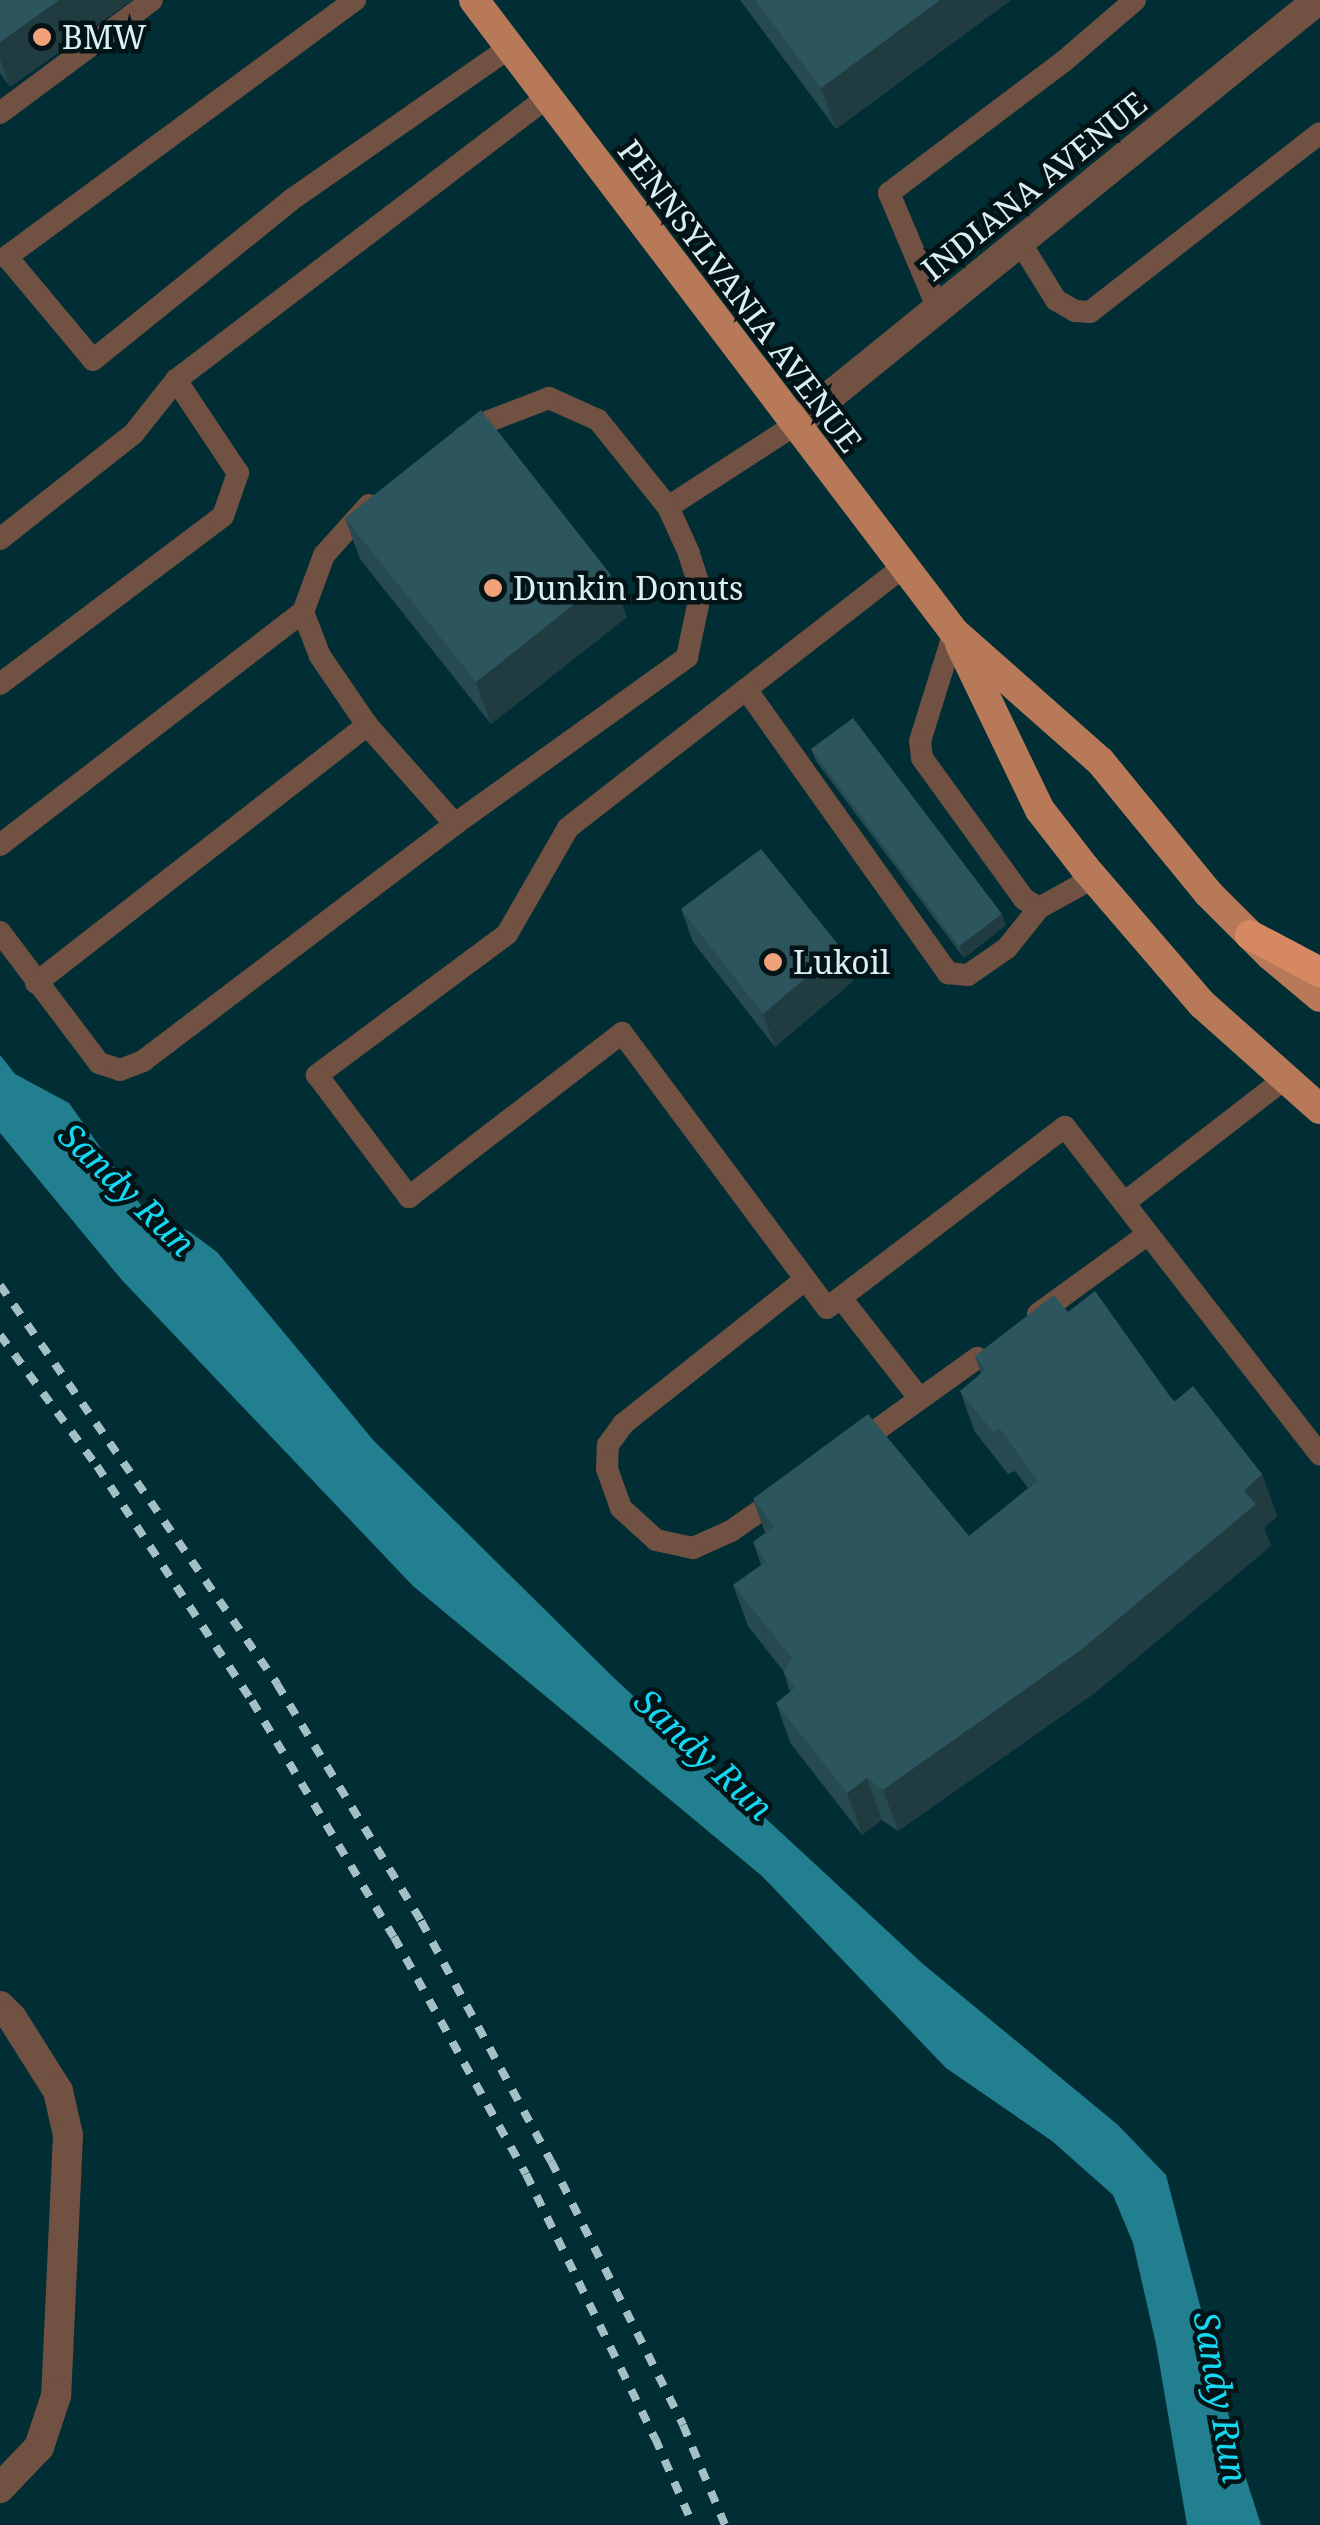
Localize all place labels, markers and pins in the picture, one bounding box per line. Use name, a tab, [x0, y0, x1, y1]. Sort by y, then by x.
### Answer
place label: BMW	[62, 18, 146, 56]
marker: BMW	[31, 26, 53, 48]
place label: Dunkin Donuts	[513, 569, 744, 607]
marker: Dunkin Donuts	[482, 577, 504, 599]
place label: Lukoil	[793, 943, 890, 981]
marker: Lukoil	[762, 951, 784, 973]

